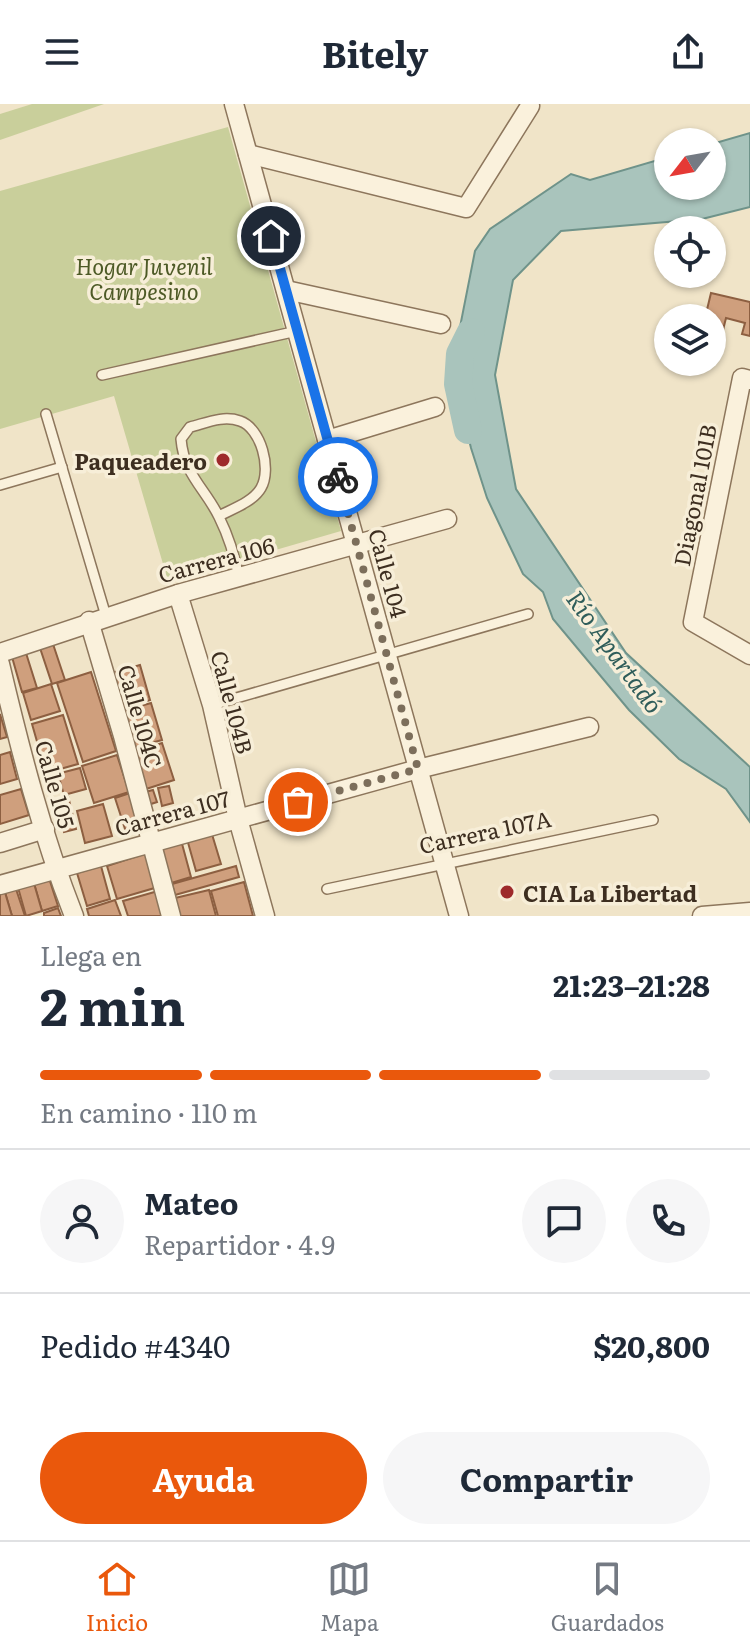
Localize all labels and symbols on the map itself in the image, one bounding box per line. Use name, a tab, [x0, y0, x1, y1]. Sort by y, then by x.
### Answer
north arrow	[654, 128, 726, 200]
pin	[237, 202, 305, 270]
park label: Hogar Juvenil Campesino	[76, 249, 213, 307]
street label: Diagonal 101B	[664, 421, 724, 569]
courier	[298, 437, 378, 517]
place label: Paqueadero	[74, 444, 207, 477]
marker: Paqueadero	[214, 451, 232, 469]
street label: Calle 104	[361, 525, 417, 621]
street label: Carrera 106	[154, 528, 278, 590]
water label: Río Apartadó	[559, 582, 673, 720]
street label: Calle 104B	[203, 647, 263, 757]
street label: Calle 104C	[110, 660, 172, 772]
street label: Calle 105	[28, 736, 84, 832]
pin	[264, 768, 332, 836]
street label: Carrera 107	[111, 781, 233, 843]
street label: Carrera 107A	[416, 801, 554, 861]
place label: CIA La Libertad	[523, 876, 697, 909]
marker: CIA La Libertad	[498, 883, 516, 901]

